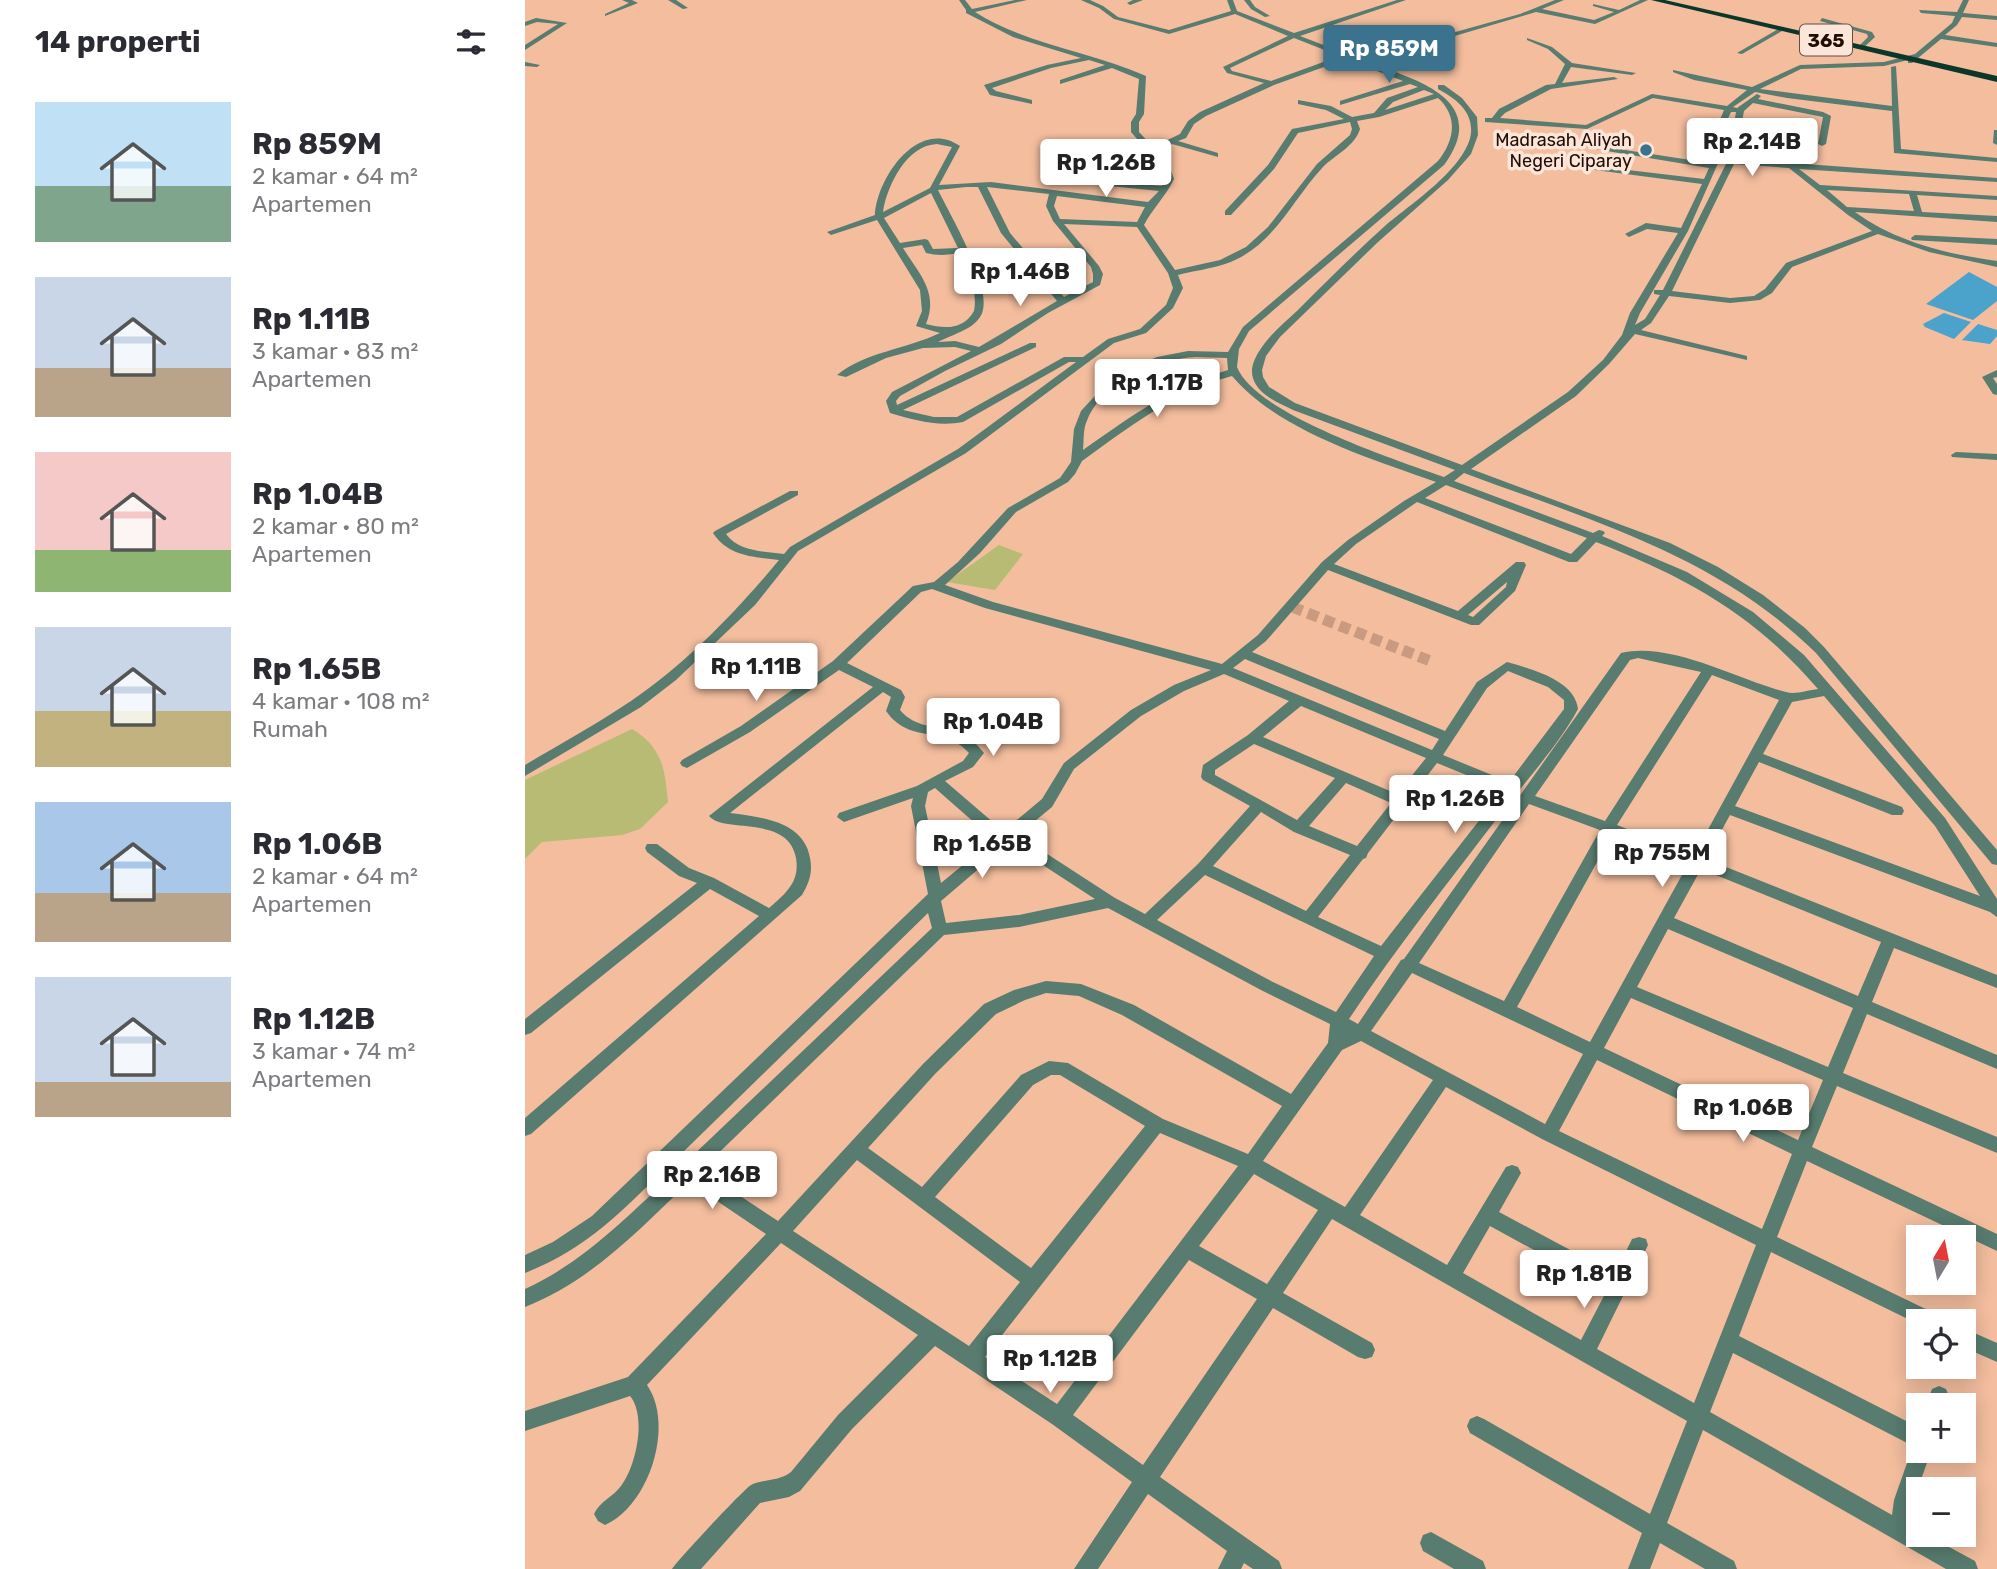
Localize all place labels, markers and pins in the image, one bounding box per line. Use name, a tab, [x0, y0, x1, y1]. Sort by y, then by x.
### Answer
pin: Rp 859M	[1324, 25, 1454, 85]
pin: Rp 2.14B	[1680, 118, 1824, 178]
place label: Madrasah Aliyah Negeri Ciparay	[1495, 129, 1632, 172]
pin: Rp 1.26B	[1034, 140, 1178, 199]
marker: Madrasah Aliyah Negeri Ciparay	[1638, 142, 1654, 158]
pin: Rp 1.46B	[948, 248, 1092, 308]
pin: Rp 1.17B	[1085, 360, 1229, 419]
pin: Rp 1.11B	[684, 644, 828, 703]
pin: Rp 1.04B	[921, 698, 1065, 758]
pin: Rp 1.26B	[1383, 776, 1527, 835]
pin: Rp 1.65B	[910, 820, 1054, 880]
pin: Rp 755M	[1597, 830, 1727, 889]
pin: Rp 1.06B	[1671, 1084, 1815, 1144]
pin: Rp 2.16B	[640, 1152, 784, 1211]
pin: Rp 1.81B	[1512, 1250, 1656, 1310]
pin: Rp 1.12B	[978, 1336, 1122, 1395]

